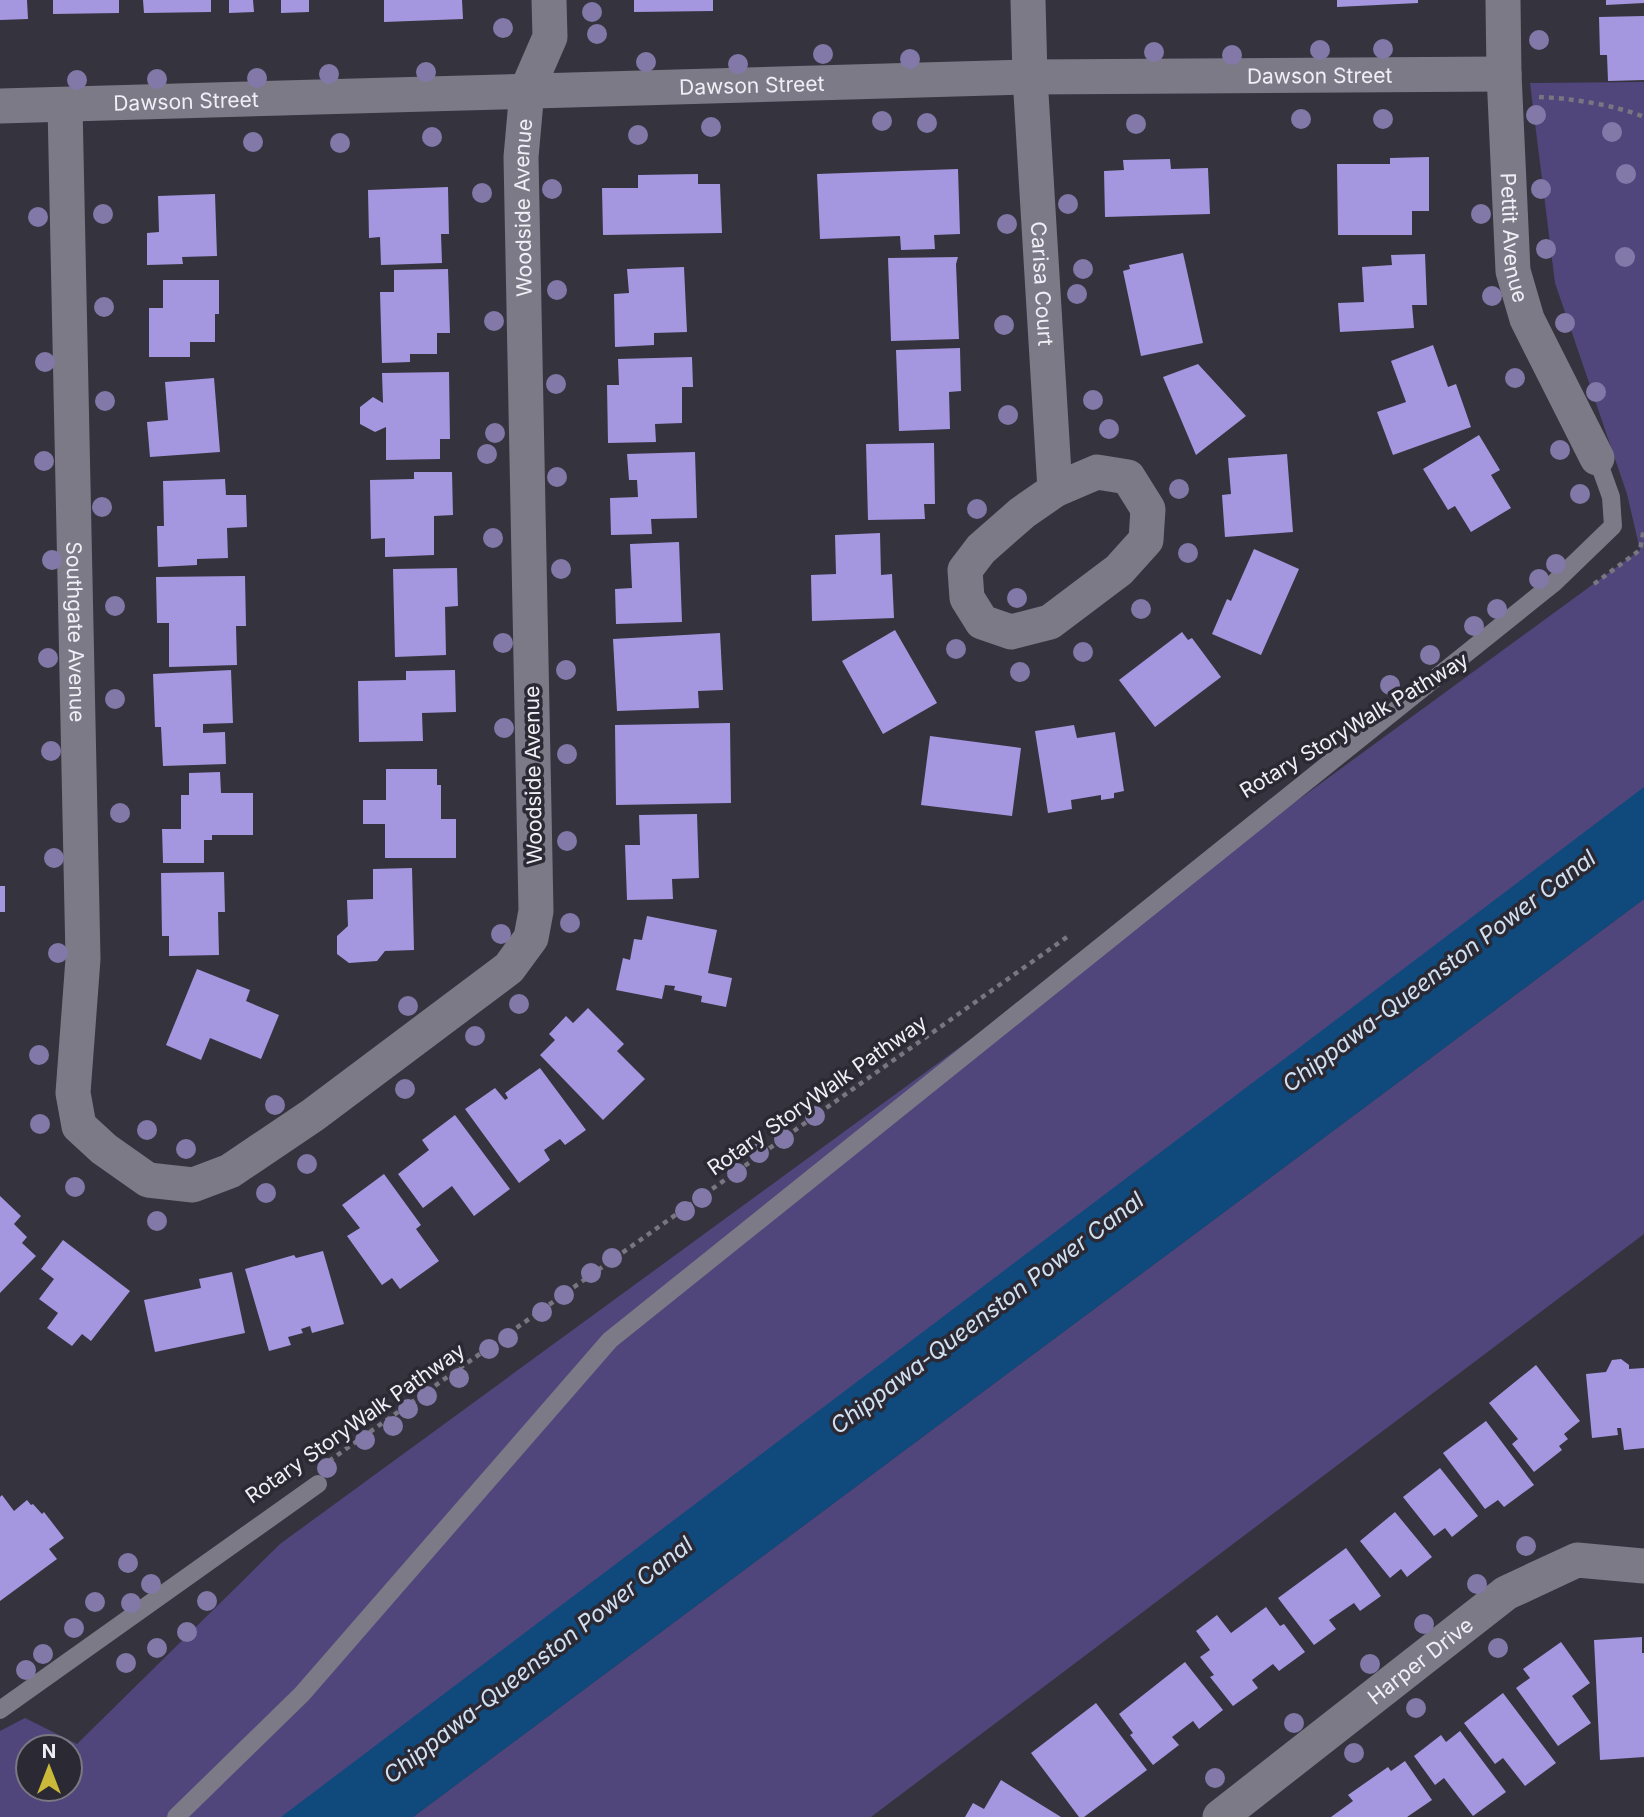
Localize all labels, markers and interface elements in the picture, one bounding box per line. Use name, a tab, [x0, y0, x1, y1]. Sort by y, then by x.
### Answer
street label: Dawson Street	[1247, 62, 1393, 88]
street label: Dawson Street	[679, 70, 825, 99]
street label: Dawson Street	[113, 86, 259, 115]
street label: Woodside Avenue	[508, 117, 537, 297]
street label: Pettit Avenue	[1496, 172, 1534, 305]
street label: Carisa Court	[1026, 221, 1059, 347]
street label: Southgate Avenue	[62, 541, 91, 723]
street label: Rotary StoryWalk Pathway	[1235, 647, 1473, 803]
street label: Woodside Avenue	[519, 685, 547, 865]
water label: Chippawa-Queenston Power Canal	[1277, 844, 1601, 1098]
street label: Rotary StoryWalk Pathway	[702, 1009, 932, 1180]
water label: Chippawa-Queenston Power Canal	[825, 1186, 1149, 1440]
street label: Rotary StoryWalk Pathway	[240, 1337, 470, 1508]
water label: Chippawa-Queenston Power Canal	[378, 1530, 699, 1790]
street label: Harper Drive	[1362, 1611, 1478, 1709]
north arrow	[14, 1733, 84, 1803]
text: N	[42, 1740, 56, 1763]

